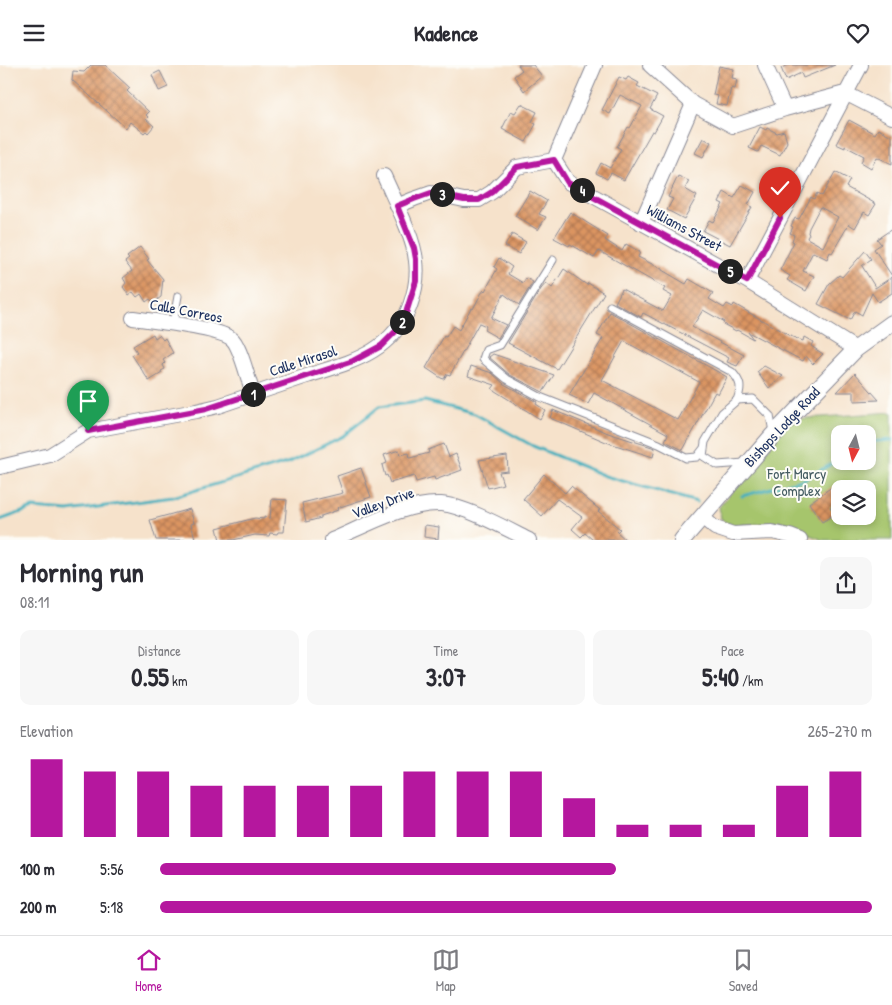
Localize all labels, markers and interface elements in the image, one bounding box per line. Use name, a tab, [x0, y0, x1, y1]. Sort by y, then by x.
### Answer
text: Kadence	[414, 18, 478, 48]
icon: menu	[20, 19, 48, 47]
icon: heart	[844, 19, 872, 47]
pin	[759, 167, 801, 218]
icon: check	[766, 174, 794, 202]
pin: 4	[570, 177, 594, 203]
pin: 3	[430, 181, 454, 207]
text: 4	[580, 181, 585, 200]
text: 3	[439, 185, 446, 204]
street label: Williams Street	[643, 199, 726, 257]
pin: 5	[718, 259, 742, 283]
text: 5	[728, 262, 733, 281]
street label: Calle Correos	[148, 293, 224, 328]
pin: 2	[390, 309, 414, 335]
text: 2	[399, 313, 406, 332]
street label: Calle Mirasol	[266, 340, 339, 381]
pin	[67, 380, 109, 431]
pin: 1	[240, 381, 266, 407]
street label: Bishops Lodge Road	[739, 382, 824, 471]
text: 1	[251, 385, 256, 404]
icon: arrive	[74, 387, 102, 415]
north arrow	[831, 425, 876, 470]
map controls	[831, 425, 876, 525]
park label: Fort Marcy Complex	[767, 463, 826, 501]
button: layers	[831, 480, 876, 525]
street label: Valley Drive	[349, 482, 417, 523]
text: Morning run	[20, 553, 144, 591]
button: share	[820, 557, 872, 609]
text: 08:11	[20, 591, 49, 613]
text: Distance	[138, 641, 181, 660]
text: Time	[434, 641, 458, 660]
text: Pace	[721, 641, 744, 660]
text: 0.55	[131, 660, 169, 694]
text: 3:07	[426, 660, 466, 694]
text: 5:40	[702, 660, 739, 694]
text: km	[169, 671, 187, 690]
text: /km	[739, 671, 763, 690]
text: Elevation	[20, 720, 73, 742]
text: 265–270 m	[808, 720, 872, 742]
text: 100 m	[20, 858, 55, 880]
text: 5:56	[100, 858, 124, 880]
text: 200 m	[20, 896, 56, 918]
text: 5:18	[100, 896, 123, 918]
tab: Home	[135, 946, 163, 995]
tab: Map	[432, 946, 460, 995]
tab: Saved	[729, 946, 757, 995]

